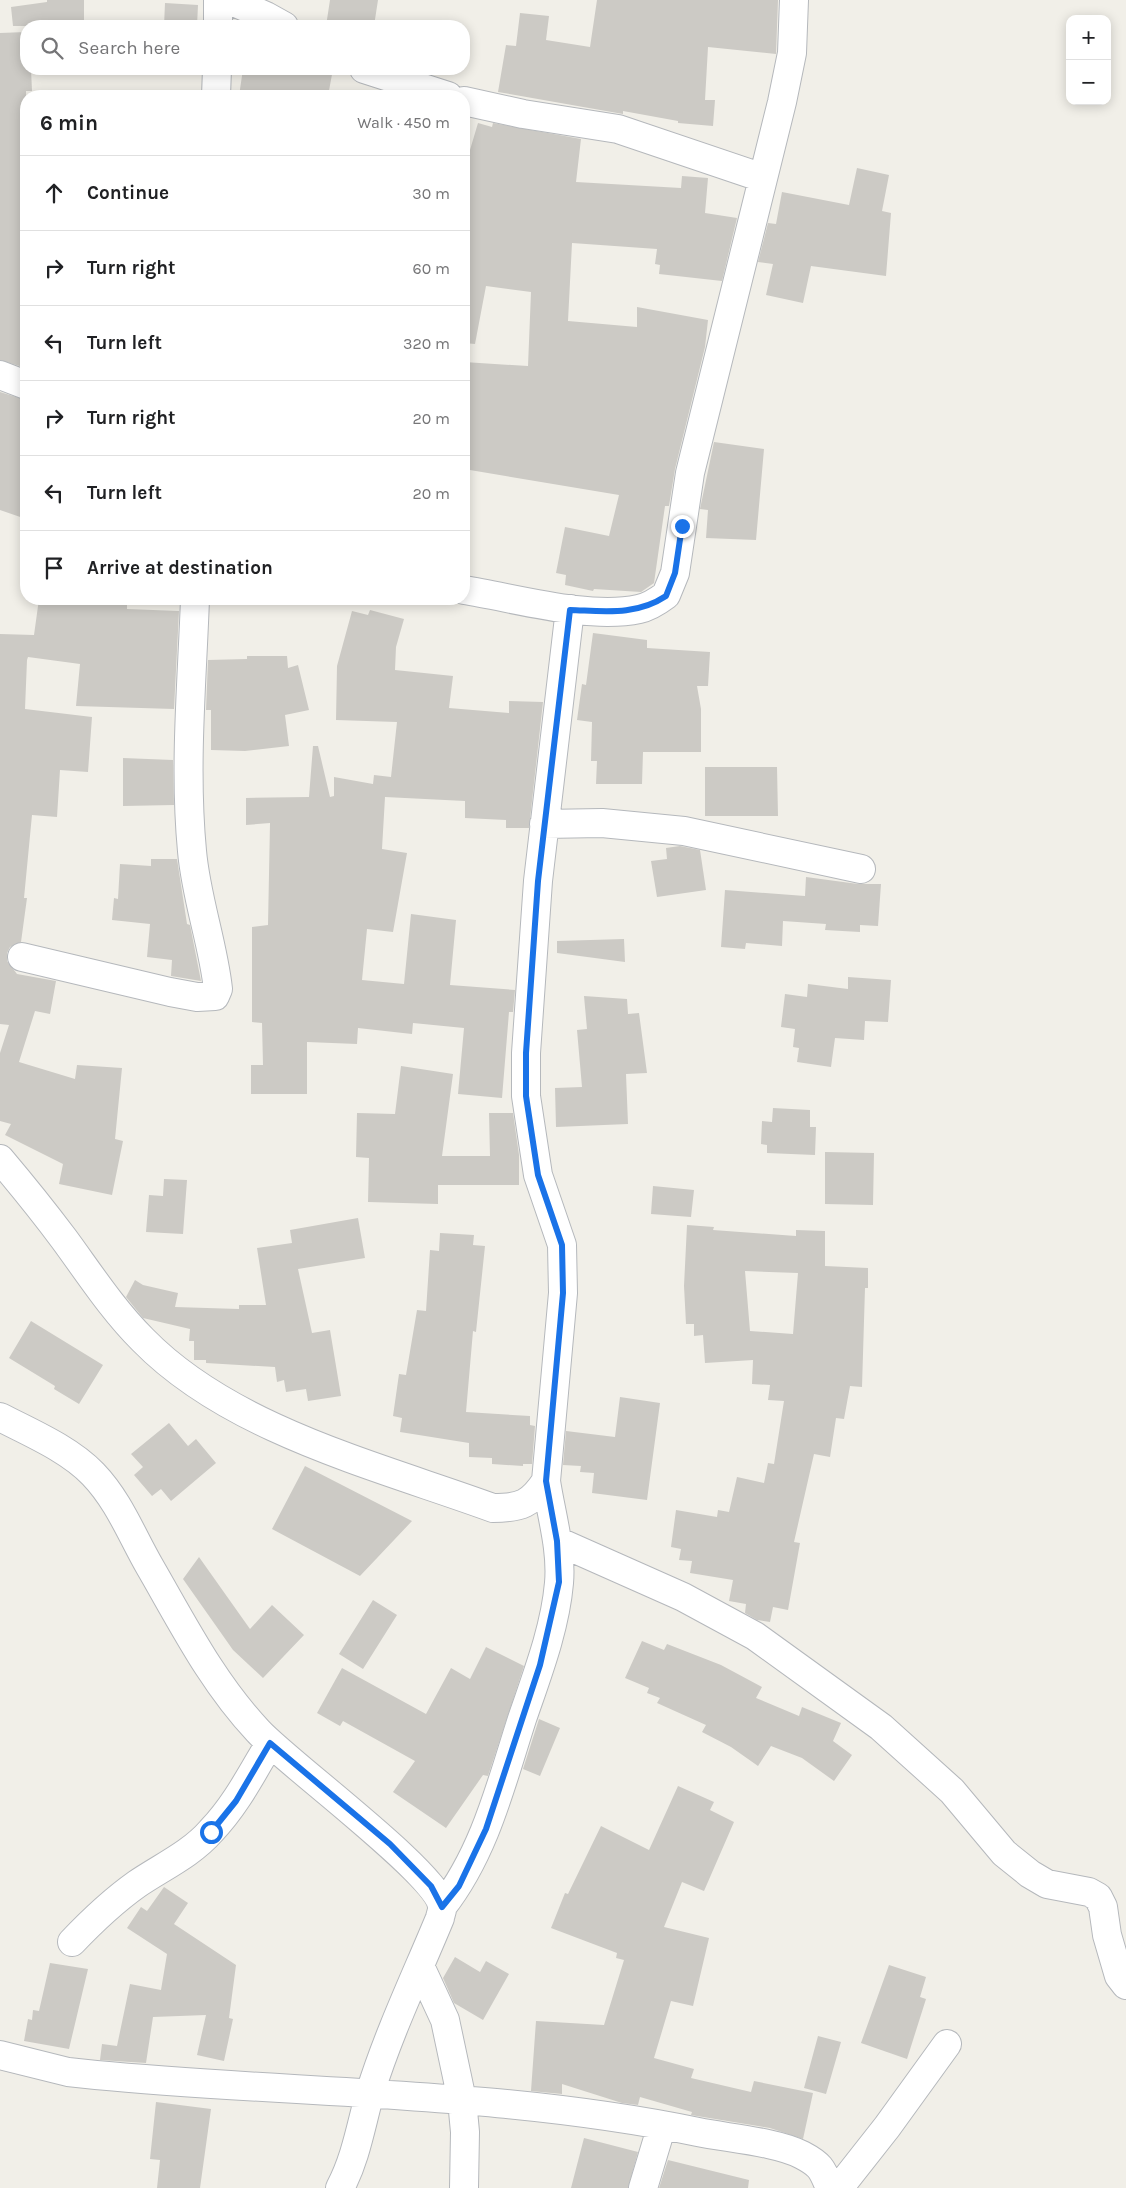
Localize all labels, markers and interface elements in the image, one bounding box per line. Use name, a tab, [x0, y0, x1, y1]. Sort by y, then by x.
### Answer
map controls	[1066, 15, 1111, 105]
button: +	[1066, 15, 1111, 60]
search box	[20, 20, 470, 75]
icon: search	[38, 34, 66, 62]
text: Search here	[78, 37, 180, 59]
button: −	[1066, 60, 1111, 105]
text: 6 min	[40, 111, 98, 135]
text: Walk · 450 m	[357, 113, 450, 132]
icon: ahead	[40, 179, 68, 207]
text: Continue	[87, 182, 169, 204]
text: 30 m	[412, 184, 450, 203]
icon: right	[40, 254, 68, 282]
text: Turn right	[87, 257, 176, 279]
text: 60 m	[413, 259, 450, 278]
icon: left	[40, 329, 68, 357]
text: Turn left	[87, 332, 162, 354]
text: 320 m	[403, 334, 450, 353]
icon: right	[40, 404, 68, 432]
text: Turn right	[87, 407, 176, 429]
text: 20 m	[412, 409, 450, 428]
icon: left	[40, 479, 68, 507]
text: Turn left	[87, 482, 162, 504]
text: 20 m	[412, 484, 450, 503]
route end	[671, 515, 694, 538]
icon: arrive	[40, 554, 68, 582]
text: Arrive at destination	[87, 557, 273, 579]
route start	[200, 1821, 223, 1844]

